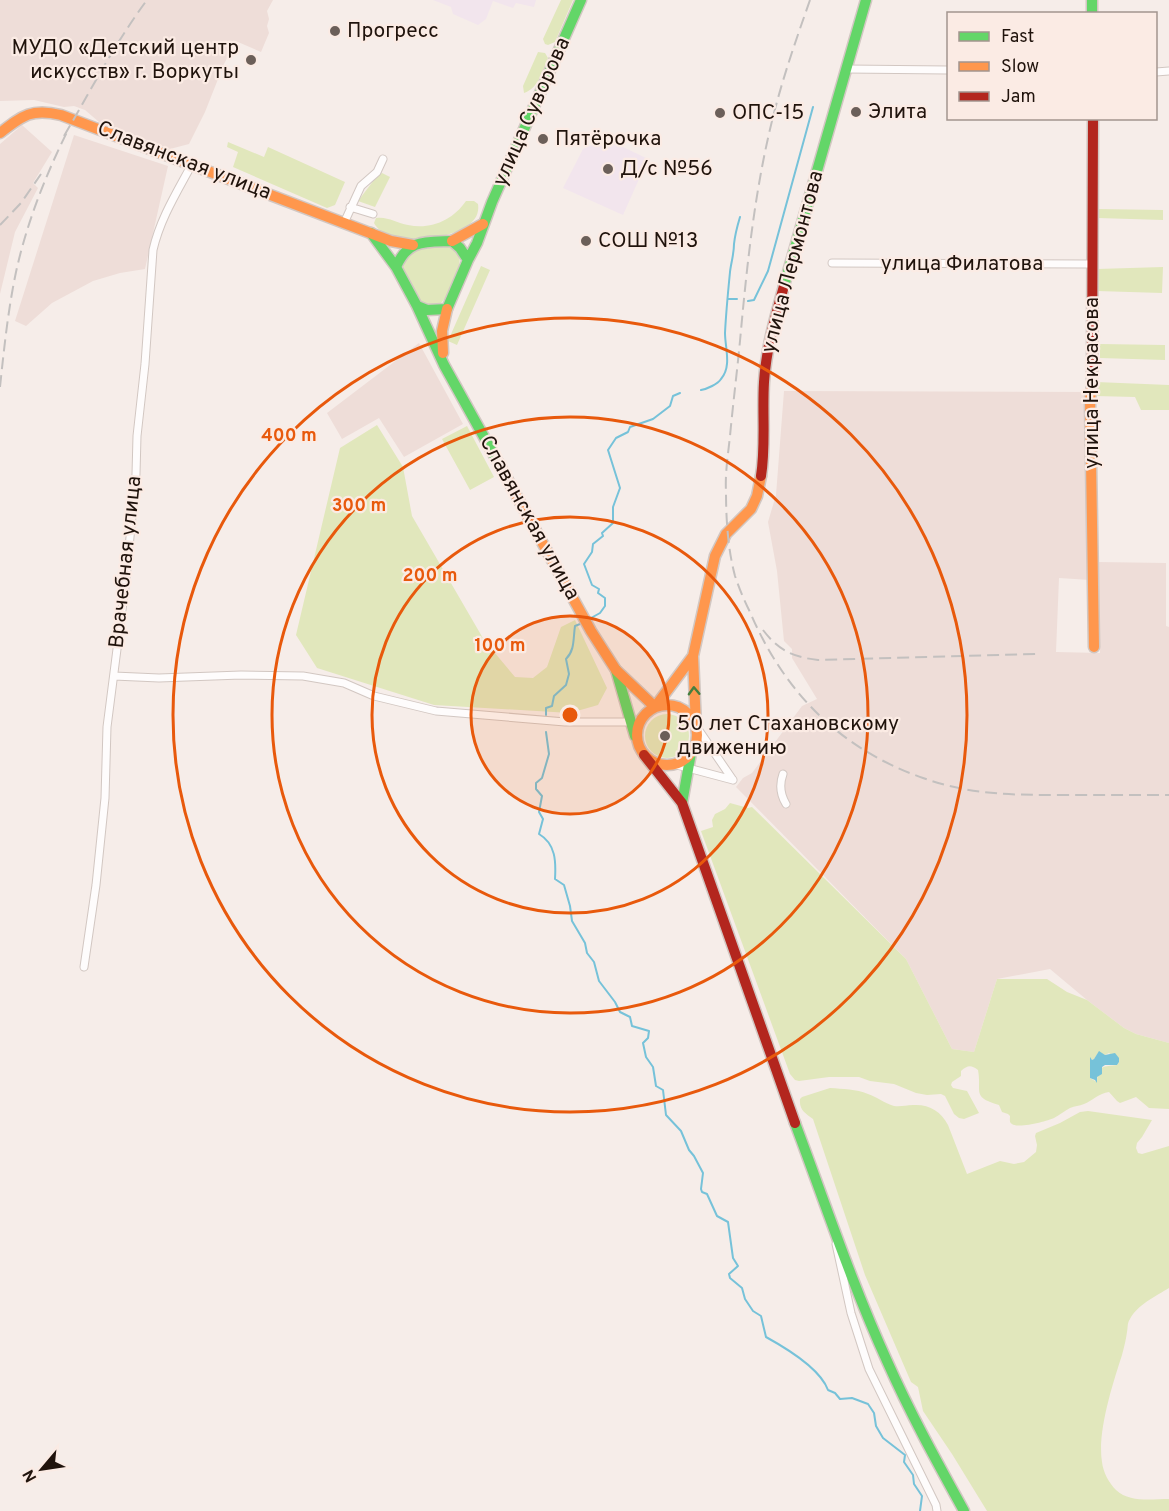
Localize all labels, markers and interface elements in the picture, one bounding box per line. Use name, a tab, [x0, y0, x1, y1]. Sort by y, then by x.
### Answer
legend	[947, 12, 1157, 120]
place label: Прогресс	[347, 18, 439, 45]
marker: Прогресс	[328, 24, 342, 38]
text: Fast	[1001, 26, 1034, 49]
street label: улица Суворова	[487, 33, 577, 191]
place label: МУДО «Детский центр искусств» г. Воркуты	[11, 35, 239, 86]
marker: МУДО «Детский центр искусств» г. Воркуты	[244, 53, 258, 67]
text: Slow	[1001, 56, 1039, 79]
text: Jam	[1001, 86, 1036, 109]
place label: Элита	[868, 99, 927, 126]
place label: ОПС-15	[732, 100, 804, 127]
marker: Элита	[849, 105, 863, 119]
marker: ОПС-15	[713, 106, 727, 120]
street label: Славянская улица	[93, 115, 275, 207]
place label: Пятёрочка	[555, 126, 661, 153]
marker: Пятёрочка	[536, 132, 550, 146]
place label: Д/с №56	[620, 156, 713, 183]
marker: Д/с №56	[601, 162, 615, 176]
street label: улица Лермонтова	[756, 168, 830, 356]
place label: СОШ №13	[598, 228, 698, 255]
marker: СОШ №13	[579, 234, 593, 248]
street label: улица Филатова	[881, 251, 1043, 278]
street label: улица Некрасова	[1079, 297, 1106, 469]
text: 400 m	[261, 425, 317, 448]
street label: Славянская улица	[473, 431, 585, 605]
street label: Врачебная улица	[104, 474, 148, 650]
text: 300 m	[332, 495, 386, 518]
text: 200 m	[402, 565, 458, 588]
text: 100 m	[474, 635, 526, 658]
one-way arrow	[688, 687, 701, 696]
centre of rings	[560, 705, 580, 725]
place label: 50 лет Стахановскому движению	[677, 711, 899, 762]
marker: 50 лет Стахановскому движению	[658, 729, 672, 743]
north arrow	[12, 1439, 72, 1499]
text: N	[19, 1465, 42, 1485]

